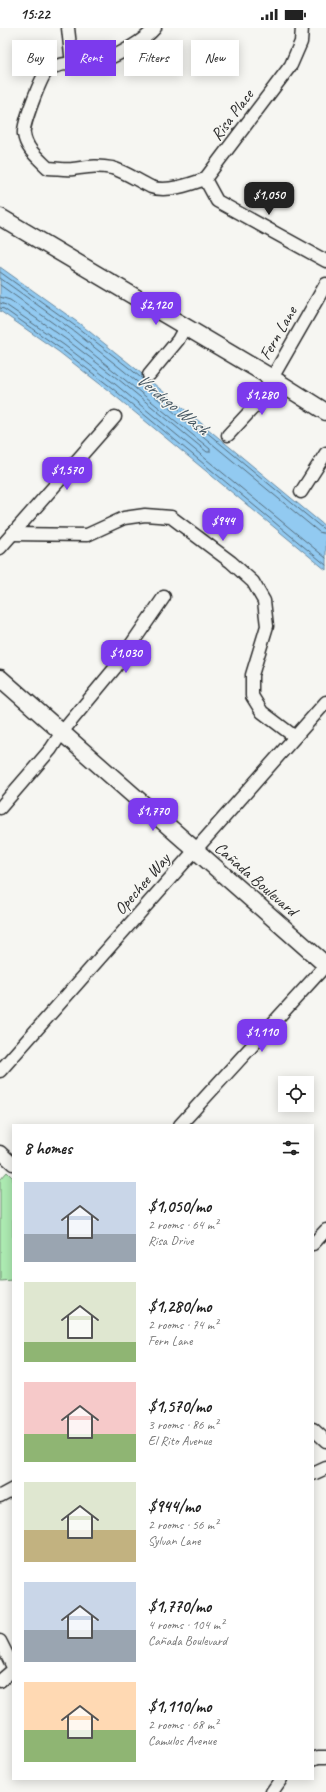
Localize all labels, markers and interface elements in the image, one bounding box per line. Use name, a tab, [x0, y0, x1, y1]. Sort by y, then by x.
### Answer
text: 15:22	[20, 5, 50, 24]
chip: Buy	[12, 40, 57, 76]
chip: Rent	[65, 40, 116, 76]
chip: Filters	[124, 40, 183, 76]
chip: New	[191, 40, 239, 76]
street label: Risa Place	[206, 84, 259, 145]
pin: $1,050	[236, 182, 302, 216]
text: $1,050	[253, 187, 285, 203]
pin: $2,120	[123, 292, 189, 326]
text: $2,120	[140, 297, 172, 313]
street label: Fern Lane	[254, 301, 302, 363]
water label: Verdugo Wash	[132, 368, 215, 441]
pin: $1,280	[229, 382, 295, 416]
text: $1,280	[246, 387, 278, 403]
pin: $1,570	[34, 457, 100, 491]
text: $1,570	[51, 462, 83, 478]
pin: $944	[199, 508, 247, 542]
text: $944	[211, 513, 235, 529]
pin: $1,030	[93, 640, 159, 674]
text: $1,030	[110, 645, 142, 661]
pin: $1,770	[120, 798, 186, 832]
text: $1,770	[137, 803, 169, 819]
street label: Cañada Boulevard	[210, 837, 304, 923]
street label: Opechee Way	[110, 848, 175, 919]
pin: $1,110	[229, 1019, 295, 1053]
text: $1,110	[246, 1024, 278, 1040]
map controls	[278, 1076, 314, 1112]
button: locate	[278, 1076, 314, 1112]
icon: filters	[280, 1137, 302, 1159]
text: 8 homes	[24, 1138, 72, 1159]
text: $1,050/mo	[148, 1196, 211, 1217]
icon: home	[56, 1198, 104, 1246]
text: 2 rooms · 64 m²	[148, 1217, 218, 1233]
text: Risa Drive	[148, 1233, 193, 1249]
text: $1,280/mo	[148, 1296, 211, 1317]
icon: home	[56, 1298, 104, 1346]
text: 2 rooms · 74 m²	[148, 1317, 218, 1333]
text: Fern Lane	[148, 1333, 192, 1349]
text: $1,570/mo	[148, 1396, 211, 1417]
icon: home	[56, 1398, 104, 1446]
text: 3 rooms · 86 m²	[148, 1417, 218, 1433]
text: El Rito Avenue	[148, 1433, 211, 1449]
text: $944/mo	[148, 1496, 200, 1517]
icon: home	[56, 1498, 104, 1546]
text: 2 rooms · 56 m²	[148, 1517, 218, 1533]
text: Sylvan Lane	[148, 1533, 201, 1549]
text: $1,770/mo	[148, 1596, 211, 1617]
icon: home	[56, 1598, 104, 1646]
text: 4 rooms · 104 m²	[148, 1617, 224, 1633]
text: Cañada Boulevard	[148, 1633, 227, 1649]
text: $1,110/mo	[148, 1696, 211, 1717]
icon: home	[56, 1698, 104, 1746]
text: 2 rooms · 68 m²	[148, 1717, 218, 1733]
text: Camulos Avenue	[148, 1733, 216, 1749]

